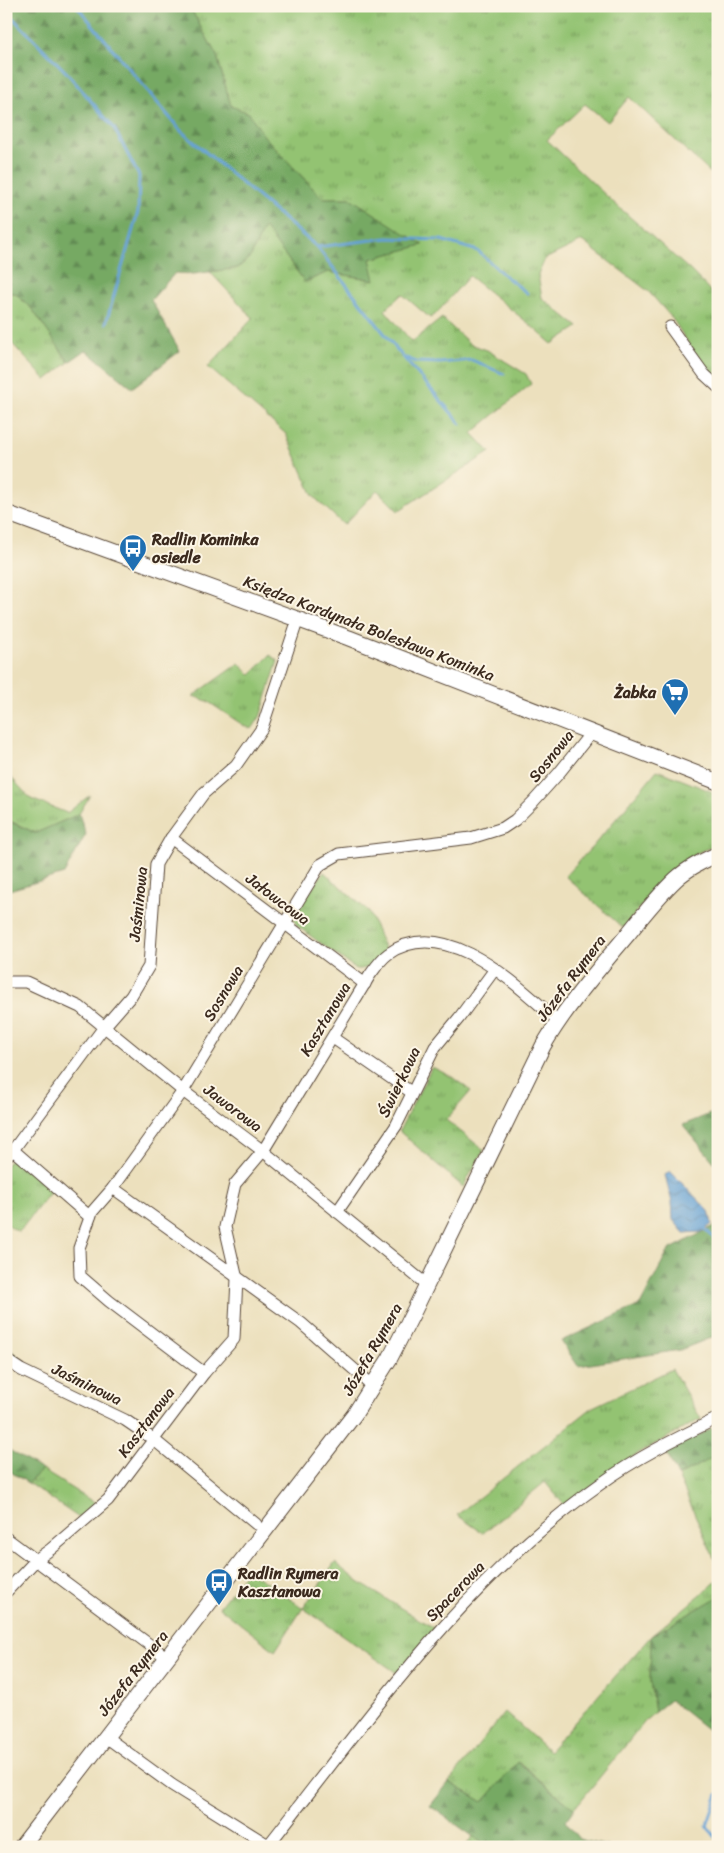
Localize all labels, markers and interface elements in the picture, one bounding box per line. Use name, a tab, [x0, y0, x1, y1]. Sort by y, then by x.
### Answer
place label: Radlin Kominka osiedle	[151, 525, 260, 572]
bus stop icon: Radlin Kominka osiedle	[118, 533, 148, 572]
street label: Księdza Kardynała Bolesława Kominka	[239, 567, 499, 689]
supermarket icon: Żabka	[660, 677, 690, 716]
place label: Żabka	[613, 678, 657, 707]
street label: Sosnowa	[520, 723, 582, 789]
street label: Jałowcowa	[239, 864, 317, 933]
street label: Jaśminowa	[120, 865, 156, 944]
street label: Józefa Rymera	[528, 928, 614, 1029]
street label: Sosnowa	[195, 959, 251, 1027]
street label: Kasztanowa	[291, 976, 359, 1062]
street label: Świerkowa	[369, 1042, 429, 1122]
street label: Jaworowa	[196, 1075, 269, 1140]
street label: Józefa Rymera	[333, 1297, 410, 1402]
street label: Jaśminowa	[46, 1354, 127, 1414]
street label: Kasztanowa	[109, 1380, 183, 1464]
street label: Spacerowa	[418, 1553, 492, 1629]
place label: Radlin Rymera Kasztanowa	[237, 1559, 339, 1606]
bus stop icon: Radlin Rymera Kasztanowa	[204, 1567, 234, 1606]
street label: Józefa Rymera	[89, 1623, 176, 1723]

